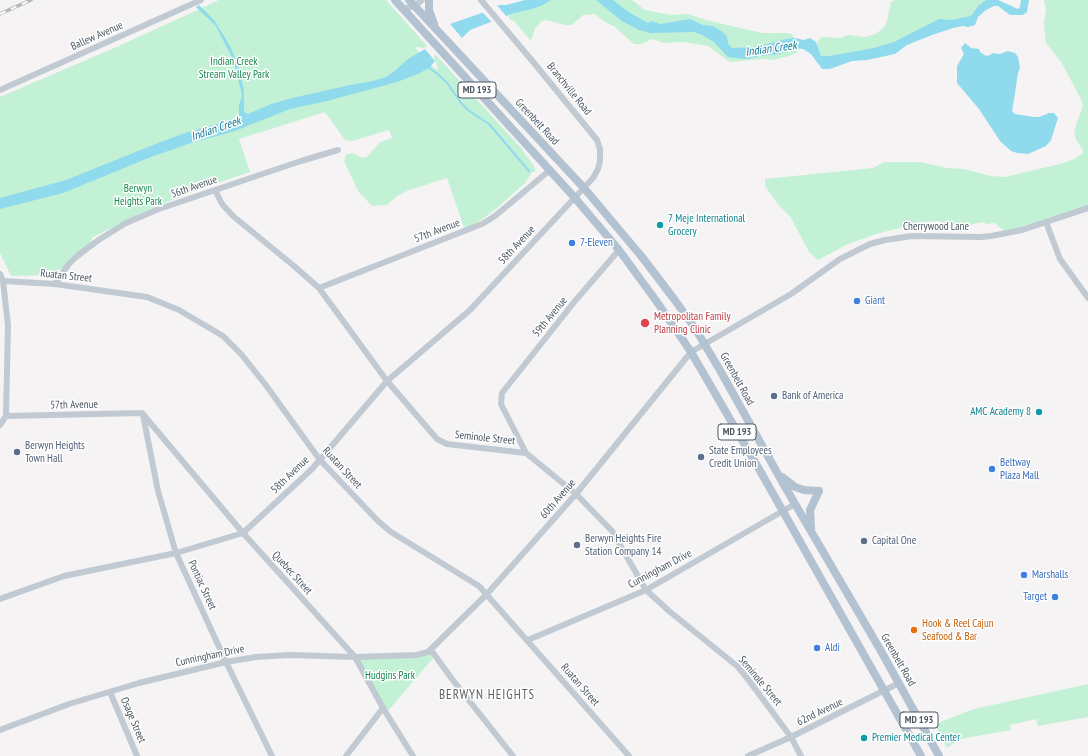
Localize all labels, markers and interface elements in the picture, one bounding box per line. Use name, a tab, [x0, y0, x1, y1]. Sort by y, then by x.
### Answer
street label: Ballew Avenue	[69, 19, 125, 53]
water label: Indian Creek	[744, 38, 798, 60]
park label: Indian Creek Stream Valley Park	[199, 55, 269, 81]
street label: Branchville Road	[544, 60, 594, 118]
road number: MD 193	[458, 82, 496, 98]
street label: Greenbelt Road	[512, 96, 562, 148]
water label: Indian Creek	[189, 114, 243, 144]
street label: 56th Avenue	[169, 173, 219, 201]
park label: Berwyn Heights Park	[114, 182, 162, 208]
place label: 7 Meje International Grocery	[668, 212, 745, 238]
street label: 57th Avenue	[412, 216, 462, 246]
marker: 7 Meje International Grocery	[655, 220, 665, 230]
street label: Cherrywood Lane	[903, 220, 969, 234]
street label: 58th Avenue	[496, 223, 538, 267]
place label: 7-Eleven	[580, 236, 613, 250]
marker: 7-Eleven	[567, 238, 577, 248]
street label: Ruatan Street	[40, 267, 92, 285]
street label: 59th Avenue	[530, 294, 570, 340]
place label: Giant	[865, 294, 885, 308]
marker: Giant	[852, 296, 862, 306]
place label: Metropolitan Family Planning Clinic	[654, 310, 731, 336]
marker: Metropolitan Family Planning Clinic	[639, 317, 651, 329]
street label: Greenbelt Road	[717, 350, 757, 408]
place label: Bank of America	[782, 389, 843, 403]
marker: Bank of America	[769, 391, 779, 401]
street label: 57th Avenue	[50, 398, 98, 412]
place label: AMC Academy 8	[970, 405, 1031, 419]
marker: AMC Academy 8	[1034, 407, 1044, 417]
road number: MD 193	[718, 424, 756, 440]
street label: Seminole Street	[454, 428, 516, 448]
place label: Berwyn Heights Town Hall	[25, 439, 85, 465]
place label: State Employees Credit Union	[709, 444, 772, 470]
street label: Ruatan Street	[320, 445, 364, 491]
marker: Berwyn Heights Town Hall	[12, 447, 22, 457]
marker: State Employees Credit Union	[696, 452, 706, 462]
street label: 58th Avenue	[268, 454, 312, 496]
place label: Beltway Plaza Mall	[1000, 456, 1039, 482]
marker: Beltway Plaza Mall	[987, 464, 997, 474]
street label: 60th Avenue	[537, 477, 579, 521]
place label: Berwyn Heights Fire Station Company 14	[585, 532, 662, 558]
place label: Capital One	[872, 534, 916, 548]
marker: Capital One	[859, 536, 869, 546]
marker: Berwyn Heights Fire Station Company 14	[572, 540, 582, 550]
street label: Cunningham Drive	[626, 547, 694, 591]
street label: Quebec Street	[269, 549, 315, 597]
street label: Pontiac Street	[185, 558, 219, 612]
place label: Marshalls	[1032, 568, 1068, 582]
marker: Marshalls	[1019, 570, 1029, 580]
place label: Target	[1023, 590, 1047, 604]
marker: Target	[1050, 592, 1060, 602]
place label: Hook & Reel Cajun Seafood & Bar	[922, 617, 994, 643]
marker: Hook & Reel Cajun Seafood & Bar	[909, 625, 919, 635]
street label: Greenbelt Road	[878, 631, 918, 689]
place label: Aldi	[825, 641, 840, 655]
street label: Cunningham Drive	[174, 642, 246, 670]
marker: Aldi	[812, 643, 822, 653]
street label: Seminole Street	[735, 654, 785, 708]
street label: Ruatan Street	[558, 661, 602, 709]
park label: Hudgins Park	[365, 669, 415, 683]
district label: BERWYN HEIGHTS	[439, 687, 535, 703]
street label: Osage Street	[117, 695, 149, 745]
street label: 62nd Avenue	[795, 695, 845, 729]
road number: MD 193	[900, 712, 938, 728]
place label: Premier Medical Center	[872, 731, 960, 745]
marker: Premier Medical Center	[859, 733, 869, 743]

